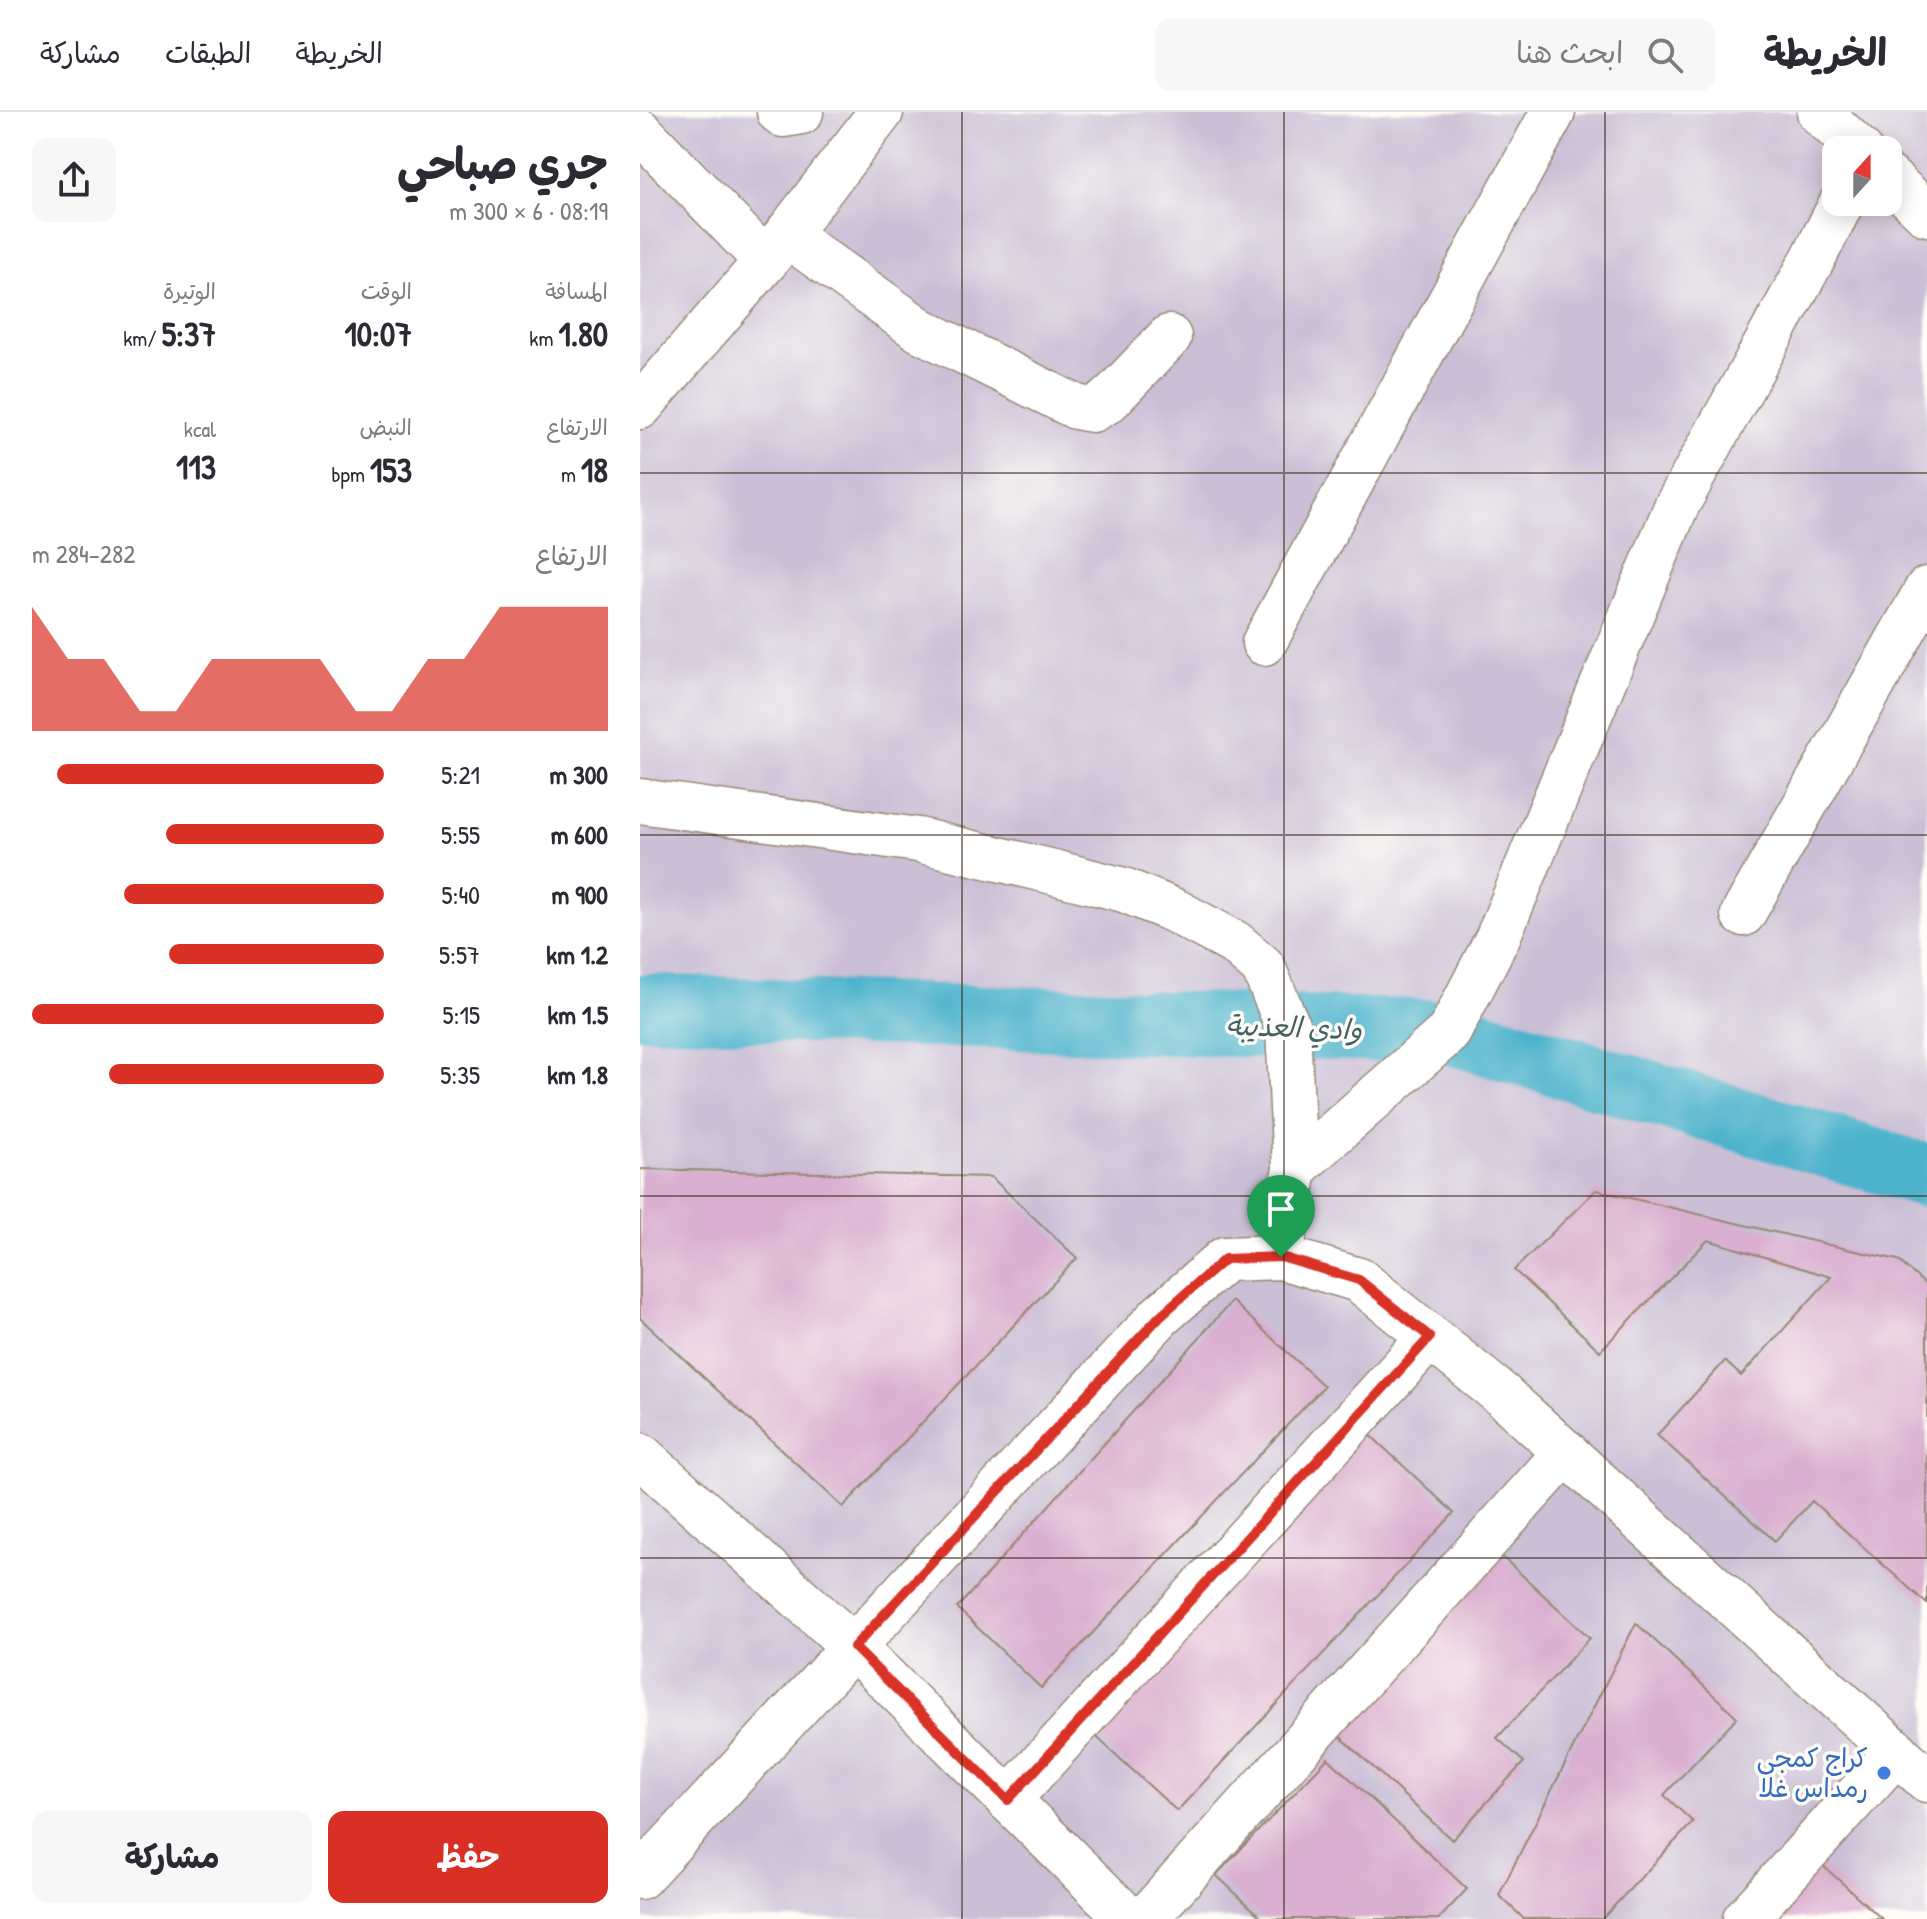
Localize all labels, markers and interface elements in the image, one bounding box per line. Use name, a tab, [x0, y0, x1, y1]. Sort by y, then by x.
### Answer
search box	[1155, 19, 1715, 91]
text: الخريطة	[1763, 26, 1887, 78]
text: ابحث هنا	[1516, 32, 1623, 72]
icon: search	[1643, 33, 1687, 77]
text: مشاركة	[40, 34, 121, 72]
text: الطبقات	[165, 34, 251, 72]
text: الخريطة	[295, 34, 383, 72]
text: جري صباحي	[397, 133, 608, 193]
north arrow	[1822, 136, 1902, 216]
map controls	[1822, 136, 1902, 216]
button: share	[32, 138, 116, 222]
text: 08:19 · 6 × 300 m	[449, 193, 608, 228]
text: الوتيرة	[163, 276, 216, 306]
text: الوقت	[361, 276, 412, 306]
text: المسافة	[545, 276, 608, 306]
text: 5:37	[162, 311, 216, 357]
text: 10:07	[344, 311, 412, 357]
text: 1.80	[558, 311, 608, 357]
text: /km	[123, 323, 162, 353]
text: km	[529, 323, 558, 353]
text: النبض	[359, 412, 412, 442]
text: الارتفاع	[546, 412, 608, 442]
text: kcal	[184, 414, 216, 444]
text: 113	[176, 444, 216, 490]
text: 153	[370, 447, 412, 493]
text: 18	[581, 447, 608, 493]
text: bpm	[332, 459, 370, 489]
text: m	[561, 459, 581, 489]
text: 282–284 m	[32, 536, 135, 571]
text: الارتفاع	[535, 538, 608, 573]
text: 5:21	[441, 757, 480, 792]
text: 300 m	[549, 757, 608, 792]
text: 5:55	[441, 817, 480, 852]
text: 600 m	[551, 817, 608, 852]
text: 5:40	[442, 877, 480, 912]
text: 900 m	[551, 877, 608, 912]
text: 5:57	[439, 937, 480, 972]
text: 1.2 km	[546, 937, 608, 972]
text: 5:15	[443, 997, 480, 1032]
text: 1.5 km	[548, 997, 608, 1032]
water label: وادي العذيبة	[1225, 1006, 1363, 1050]
text: 5:35	[440, 1057, 480, 1092]
text: 1.8 km	[547, 1057, 608, 1092]
pin	[1247, 1175, 1315, 1257]
icon: arrive	[1259, 1187, 1303, 1231]
place label: كراج كمجي رمداس غلا	[1757, 1740, 1868, 1805]
marker: كراج كمجي رمداس غلا	[1875, 1764, 1893, 1782]
button: مشاركة	[32, 1811, 312, 1903]
button: حفظ	[328, 1811, 608, 1903]

